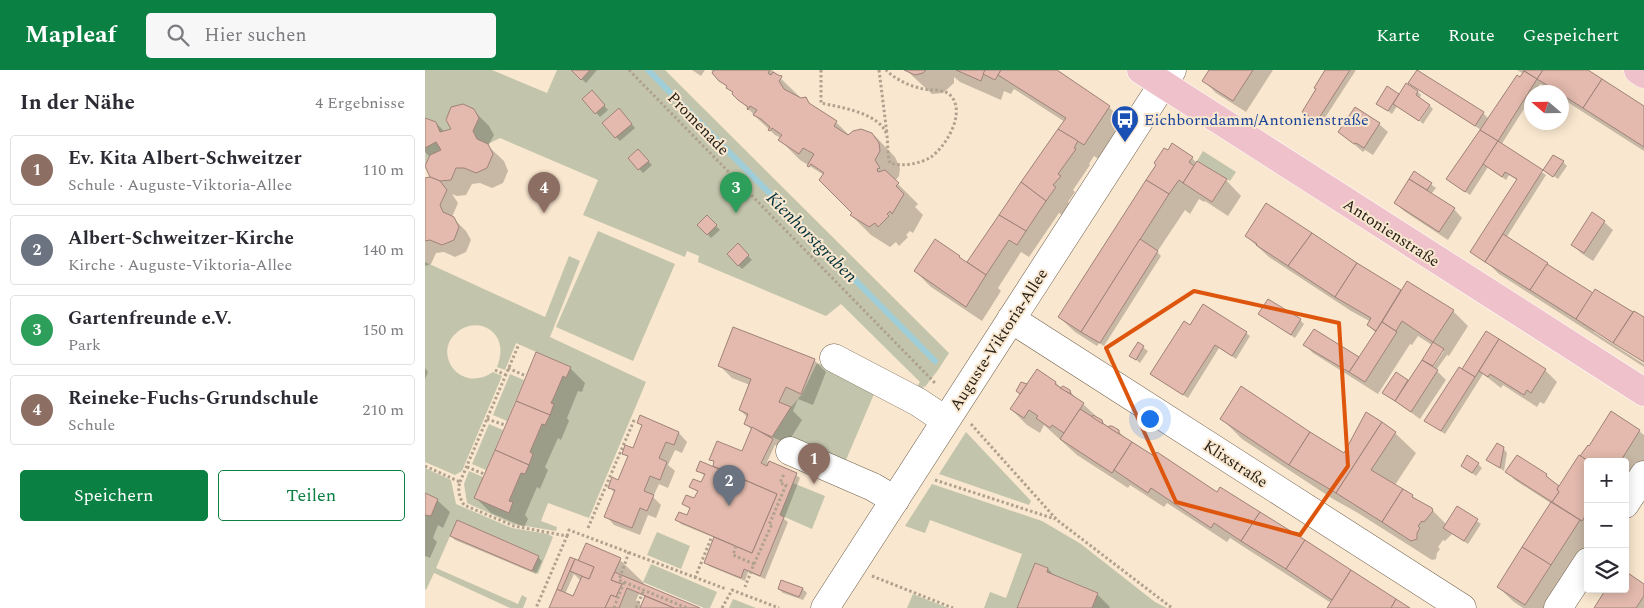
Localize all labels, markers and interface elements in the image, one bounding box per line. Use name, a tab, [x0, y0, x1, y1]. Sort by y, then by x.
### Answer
search box	[146, 13, 496, 58]
text: Mapleaf	[25, 17, 116, 53]
icon: search	[164, 21, 192, 49]
text: Hier suchen	[204, 21, 306, 50]
text: Karte	[1376, 22, 1420, 49]
text: Route	[1448, 22, 1495, 49]
text: Gespeichert	[1523, 22, 1619, 49]
north arrow	[1524, 85, 1569, 130]
street label: Promenade	[662, 86, 735, 161]
text: In der Nähe	[20, 87, 135, 119]
text: 4 Ergebnisse	[315, 91, 405, 115]
bus stop icon: Eichborndamm/Antonienstraße	[1110, 104, 1140, 143]
place label: Eichborndamm/Antonienstraße	[1144, 108, 1369, 132]
text: Ev. Kita Albert-Schweitzer	[68, 144, 301, 173]
text: 1	[33, 158, 41, 182]
text: 110 m	[362, 158, 404, 182]
pin: 4	[528, 172, 560, 213]
pin: 3	[720, 172, 752, 213]
text: Schule · Auguste-Viktoria-Allee	[68, 173, 292, 197]
water label: Kienhorstgraben	[760, 185, 864, 290]
street label: Antonienstraße	[1338, 192, 1445, 273]
text: Albert-Schweitzer-Kirche	[68, 224, 294, 253]
text: 2	[33, 238, 41, 262]
text: 140 m	[362, 238, 404, 262]
text: Kirche · Auguste-Viktoria-Allee	[68, 253, 292, 277]
street label: Auguste-Viktoria-Allee	[944, 264, 1054, 415]
text: Gartenfreunde e.V.	[68, 304, 232, 333]
text: 3	[33, 318, 41, 342]
text: 150 m	[362, 318, 404, 342]
text: Park	[68, 333, 101, 357]
text: Reineke-Fuchs-Grundschule	[68, 384, 318, 413]
text: 4	[33, 398, 41, 422]
text: 210 m	[362, 398, 404, 422]
your location	[1137, 406, 1163, 432]
text: Schule	[68, 413, 115, 437]
street label: Klixstraße	[1198, 434, 1273, 494]
pin: 1	[798, 443, 830, 484]
map controls	[1584, 458, 1629, 593]
button: +	[1584, 458, 1629, 503]
pin: 2	[713, 465, 745, 506]
button: Speichern	[20, 470, 208, 521]
button: Teilen	[218, 470, 405, 521]
button: −	[1584, 503, 1629, 548]
button: layers	[1584, 548, 1629, 593]

